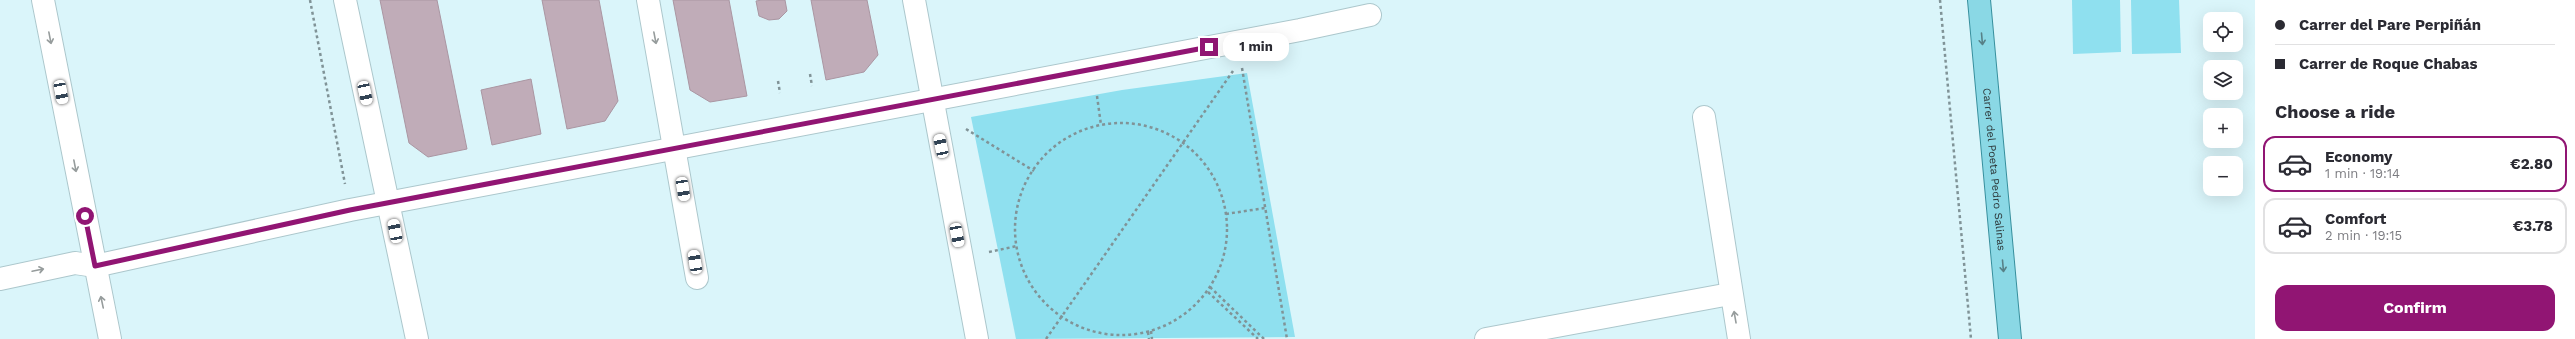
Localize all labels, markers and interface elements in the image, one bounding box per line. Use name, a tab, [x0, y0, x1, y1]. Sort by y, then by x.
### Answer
map controls	[2203, 12, 2243, 196]
button: locate	[2203, 12, 2243, 52]
text: Carrer del Pare Perpiñán	[2299, 16, 2481, 34]
one-way arrow	[47, 31, 55, 44]
one-way arrow	[652, 31, 660, 44]
one-way arrow	[1979, 32, 1986, 45]
callout: 1 min	[1223, 33, 1289, 61]
route end	[1200, 38, 1218, 56]
text: 1 min	[1239, 39, 1273, 54]
text: Carrer de Roque Chabas	[2299, 55, 2477, 73]
button: layers	[2203, 60, 2243, 100]
car	[53, 79, 69, 105]
car	[357, 80, 373, 106]
street label: Carrer del Poeta Pedro Salinas	[1980, 87, 2008, 252]
text: Choose a ride	[2275, 101, 2395, 122]
button: +	[2203, 108, 2243, 148]
car	[933, 133, 949, 159]
icon: car	[2277, 146, 2313, 182]
text: Economy	[2325, 148, 2392, 166]
text: €2.80	[2510, 155, 2553, 173]
button: −	[2203, 156, 2243, 196]
one-way arrow	[72, 159, 80, 172]
text: 1 min · 19:14	[2325, 166, 2400, 181]
car	[675, 176, 691, 202]
route start	[76, 207, 94, 225]
icon: car	[2277, 208, 2313, 244]
text: Comfort	[2325, 210, 2386, 228]
text: €3.78	[2513, 217, 2553, 235]
car	[387, 218, 403, 244]
car	[949, 222, 965, 248]
text: 2 min · 19:15	[2325, 228, 2402, 243]
car	[687, 249, 703, 275]
one-way arrow	[1999, 259, 2007, 272]
one-way arrow	[31, 266, 44, 274]
button: Confirm	[2275, 285, 2555, 331]
one-way arrow	[98, 296, 106, 309]
one-way arrow	[1730, 311, 1738, 324]

